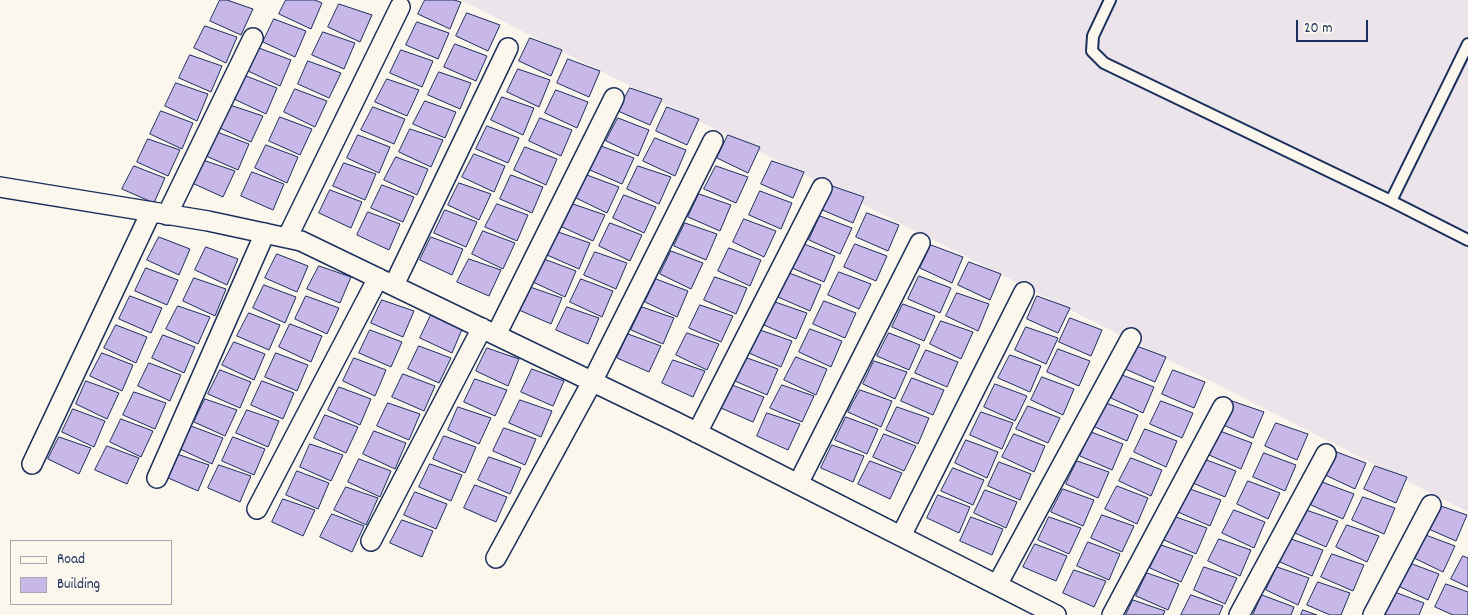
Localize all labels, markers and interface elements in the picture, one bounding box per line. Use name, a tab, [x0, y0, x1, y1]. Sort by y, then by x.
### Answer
scale bar	[1298, 10, 1370, 42]
text: 20 m	[1304, 18, 1332, 40]
legend	[10, 540, 172, 605]
text: Road	[57, 549, 85, 571]
text: Building	[57, 574, 100, 596]

